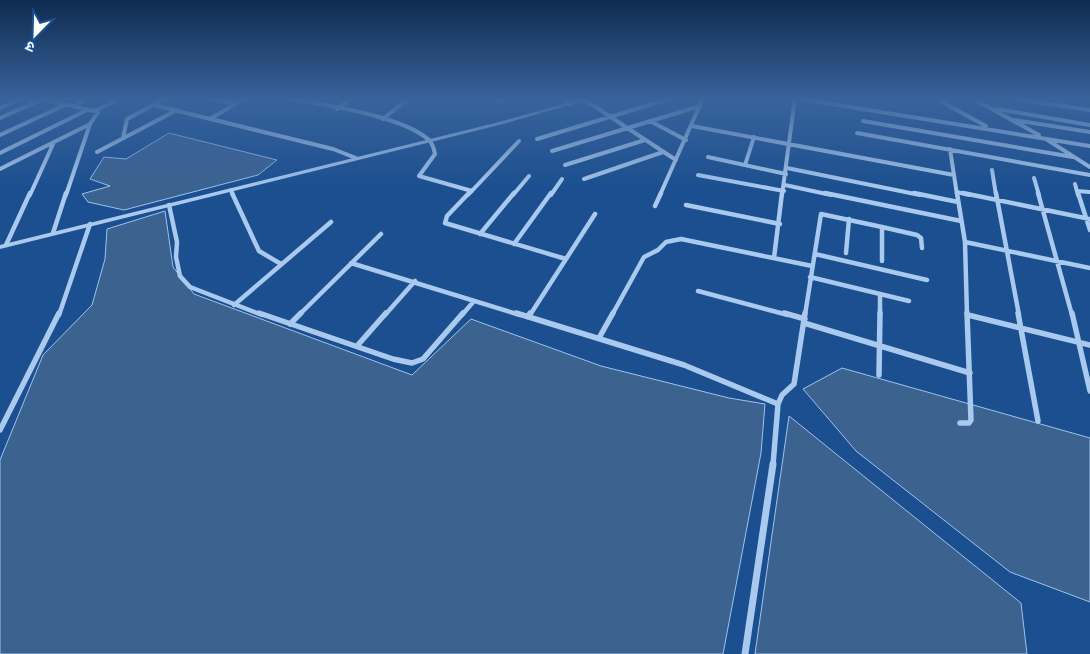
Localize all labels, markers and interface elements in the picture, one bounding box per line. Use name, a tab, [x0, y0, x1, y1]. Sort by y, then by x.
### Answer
north arrow	[10, 10, 60, 60]
text: उ	[22, 37, 37, 56]

